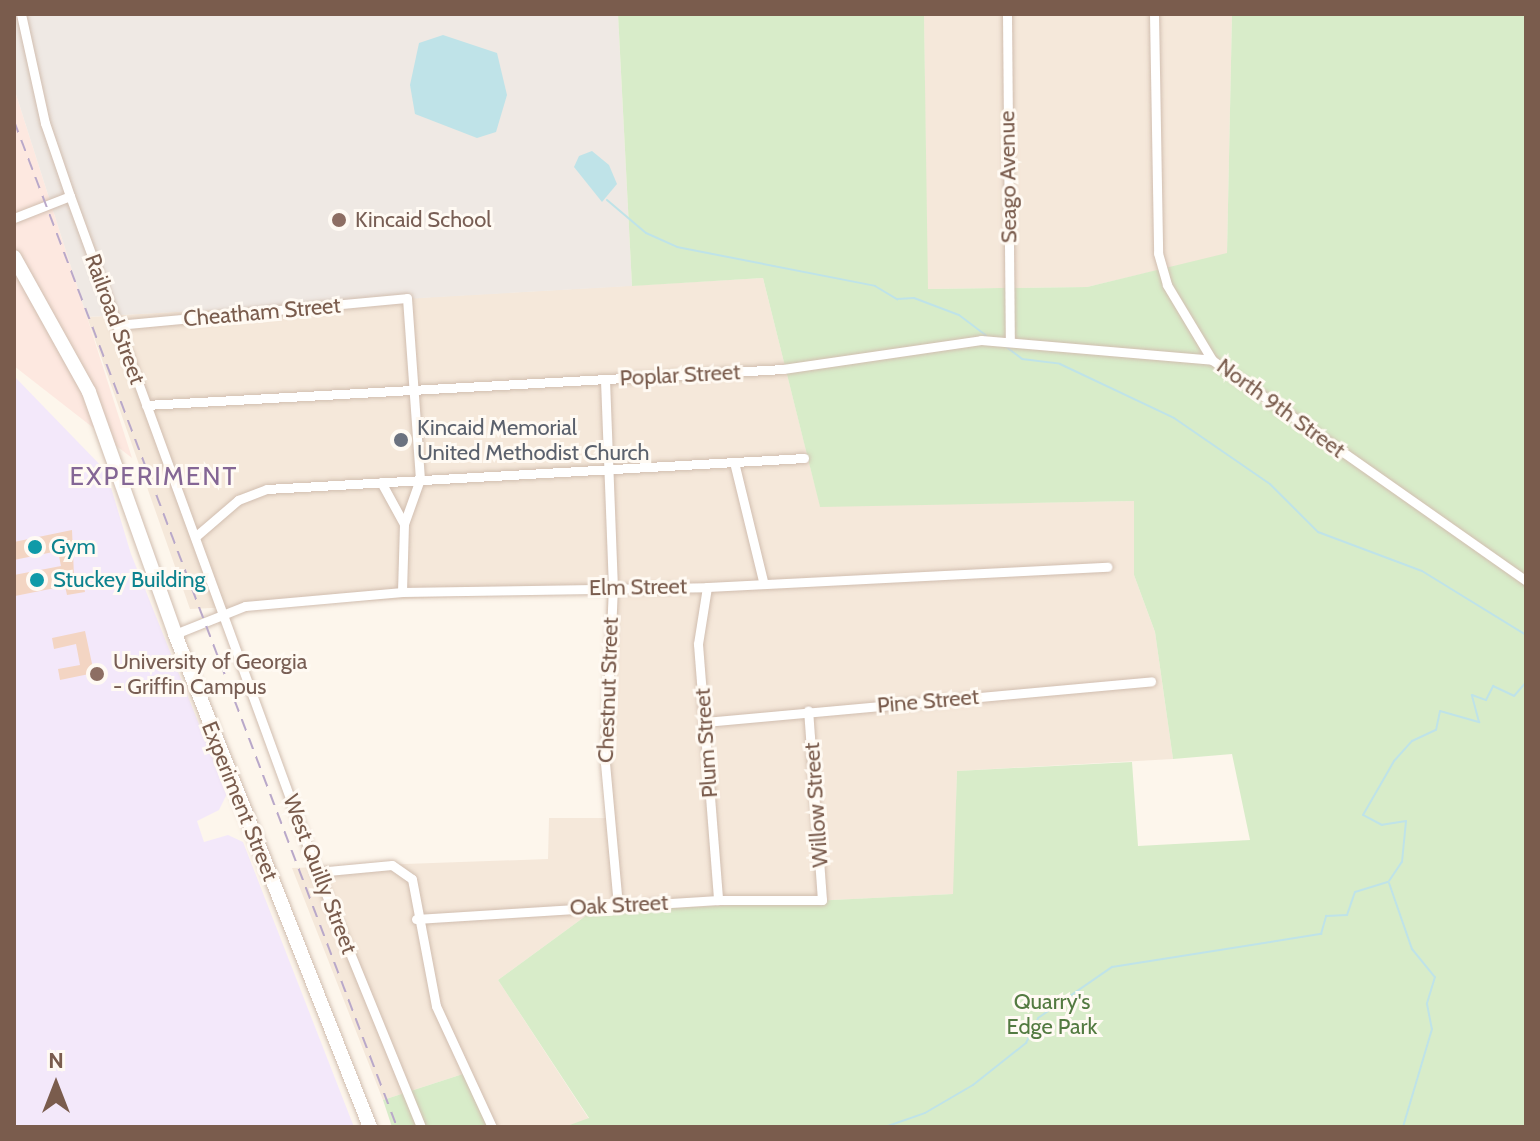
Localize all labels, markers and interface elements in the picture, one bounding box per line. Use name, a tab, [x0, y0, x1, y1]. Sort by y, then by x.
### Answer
street label: Seago Avenue	[994, 111, 1022, 243]
place label: Kincaid School	[355, 207, 491, 233]
marker: Kincaid School	[330, 211, 348, 229]
street label: Railroad Street	[79, 250, 151, 388]
street label: Cheatham Street	[182, 292, 342, 332]
street label: North 9th Street	[1212, 353, 1350, 463]
street label: Poplar Street	[619, 359, 741, 391]
place label: Kincaid Memorial United Methodist Church	[417, 414, 650, 466]
marker: Kincaid Memorial United Methodist Church	[392, 431, 410, 449]
district label: EXPERIMENT	[70, 461, 238, 493]
place label: Gym	[51, 534, 96, 560]
marker: Gym	[26, 538, 44, 556]
place label: Stuckey Building	[53, 567, 205, 593]
marker: Stuckey Building	[28, 571, 46, 589]
street label: Elm Street	[589, 573, 687, 601]
street label: Chestnut Street	[592, 617, 624, 763]
place label: University of Georgia - Griffin Campus	[113, 648, 307, 700]
marker: University of Georgia - Griffin Campus	[88, 665, 106, 683]
street label: Pine Street	[876, 683, 980, 719]
street label: Plum Street	[689, 687, 723, 799]
street label: Experiment Street	[196, 718, 284, 884]
street label: Willow Street	[798, 742, 834, 868]
street label: West Quilly Street	[277, 791, 363, 957]
street label: Oak Street	[569, 889, 669, 921]
park label: Quarry's Edge Park	[1007, 988, 1097, 1040]
north arrow	[16, 1045, 96, 1125]
text: N	[48, 1047, 64, 1074]

